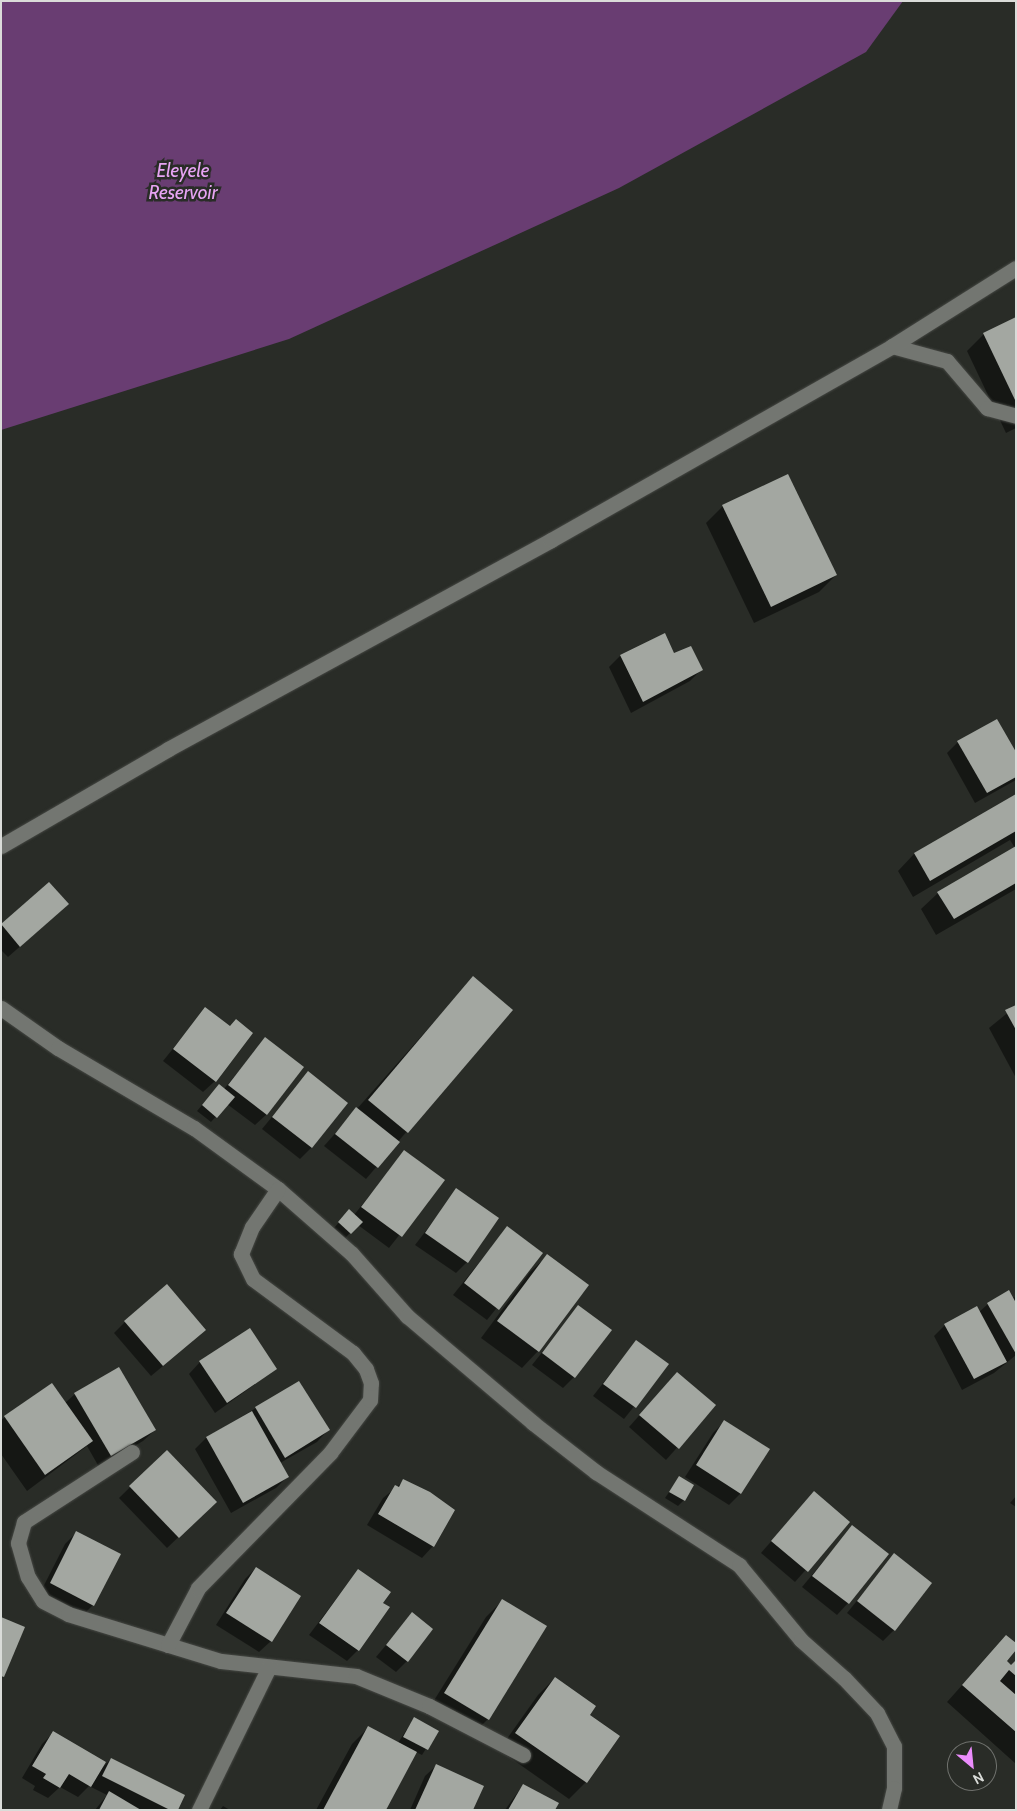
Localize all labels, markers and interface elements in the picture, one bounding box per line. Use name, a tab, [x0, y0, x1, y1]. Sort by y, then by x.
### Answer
water label: Eleyele Reservoir	[149, 160, 217, 204]
north arrow	[947, 1741, 997, 1791]
text: N	[970, 1768, 987, 1789]

